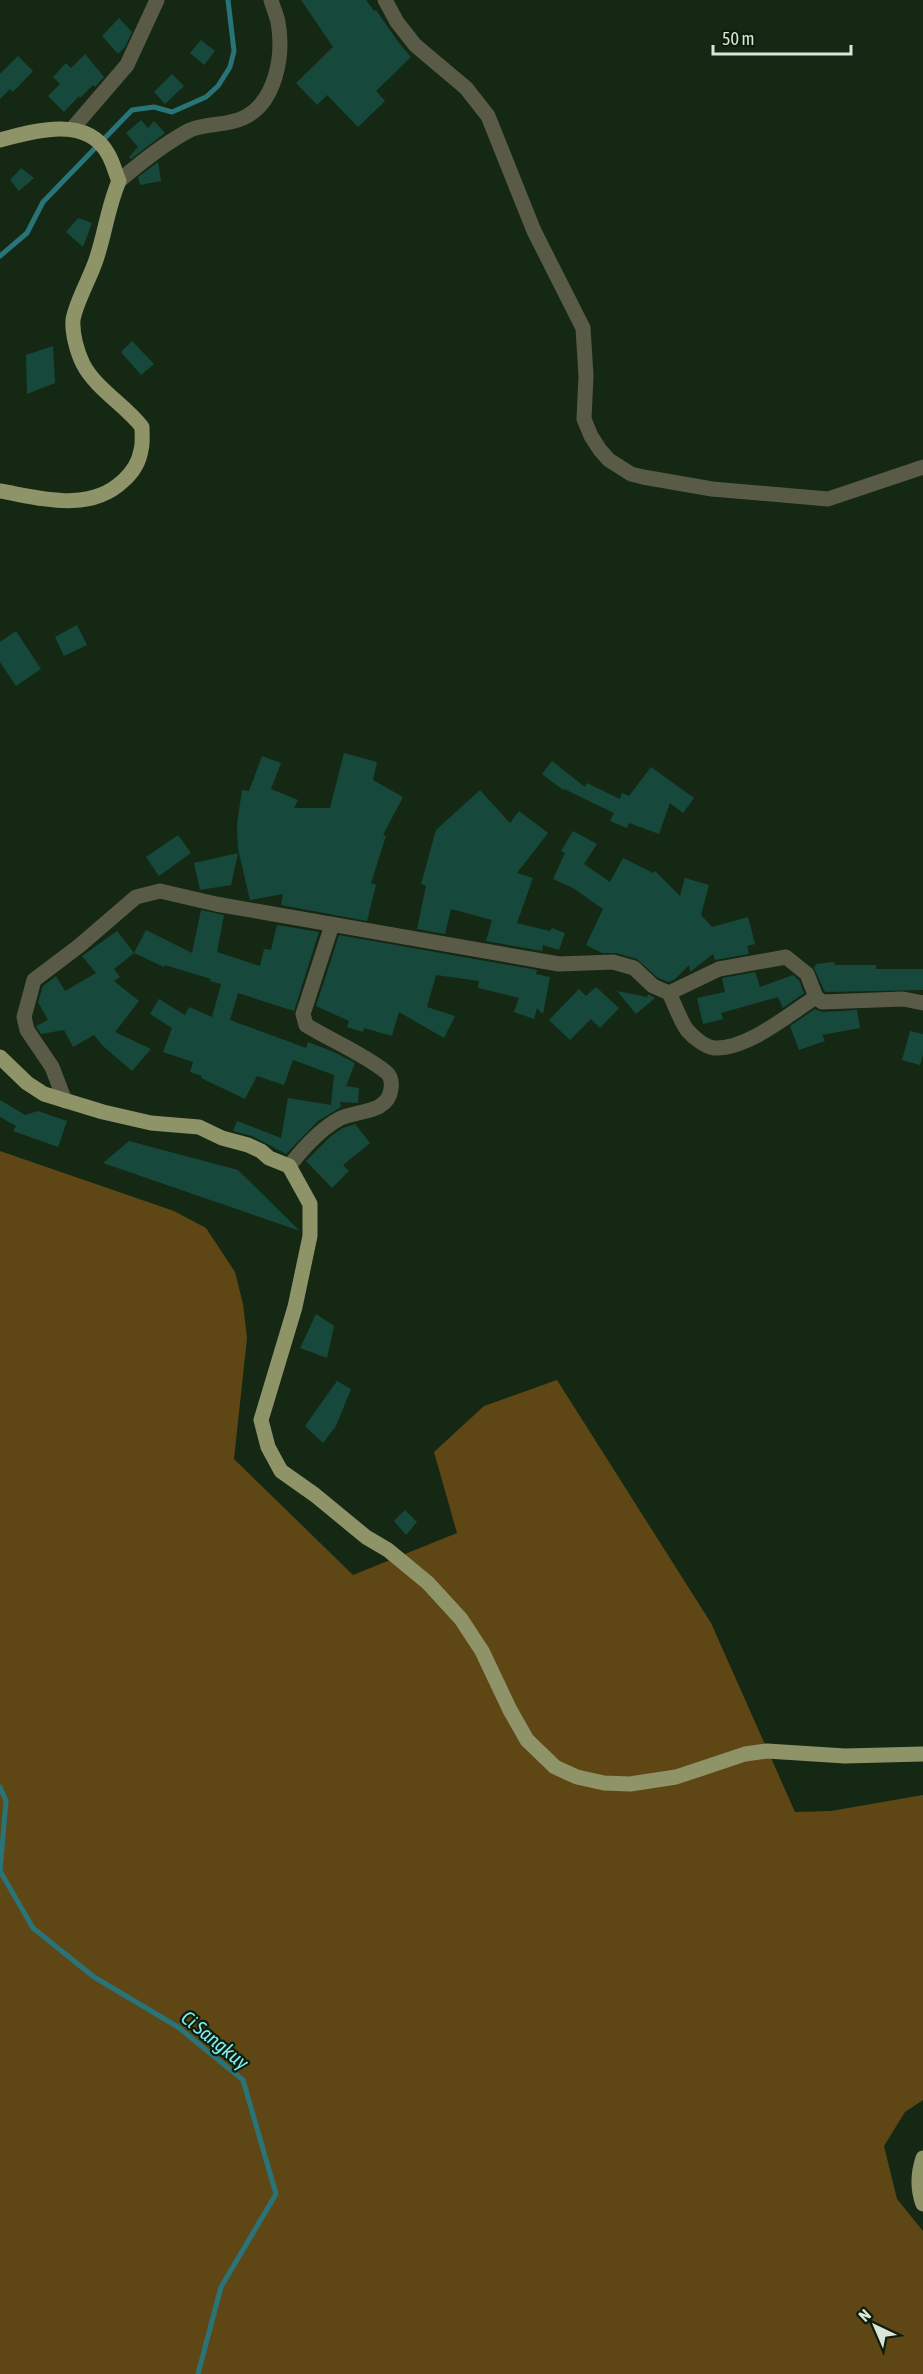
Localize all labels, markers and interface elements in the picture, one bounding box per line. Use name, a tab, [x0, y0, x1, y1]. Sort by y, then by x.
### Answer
scale bar	[713, 18, 851, 56]
text: 50 m	[722, 28, 754, 49]
water label: Ci Sangkuy	[177, 2006, 254, 2074]
north arrow	[845, 2296, 905, 2356]
text: N	[855, 2305, 874, 2325]

